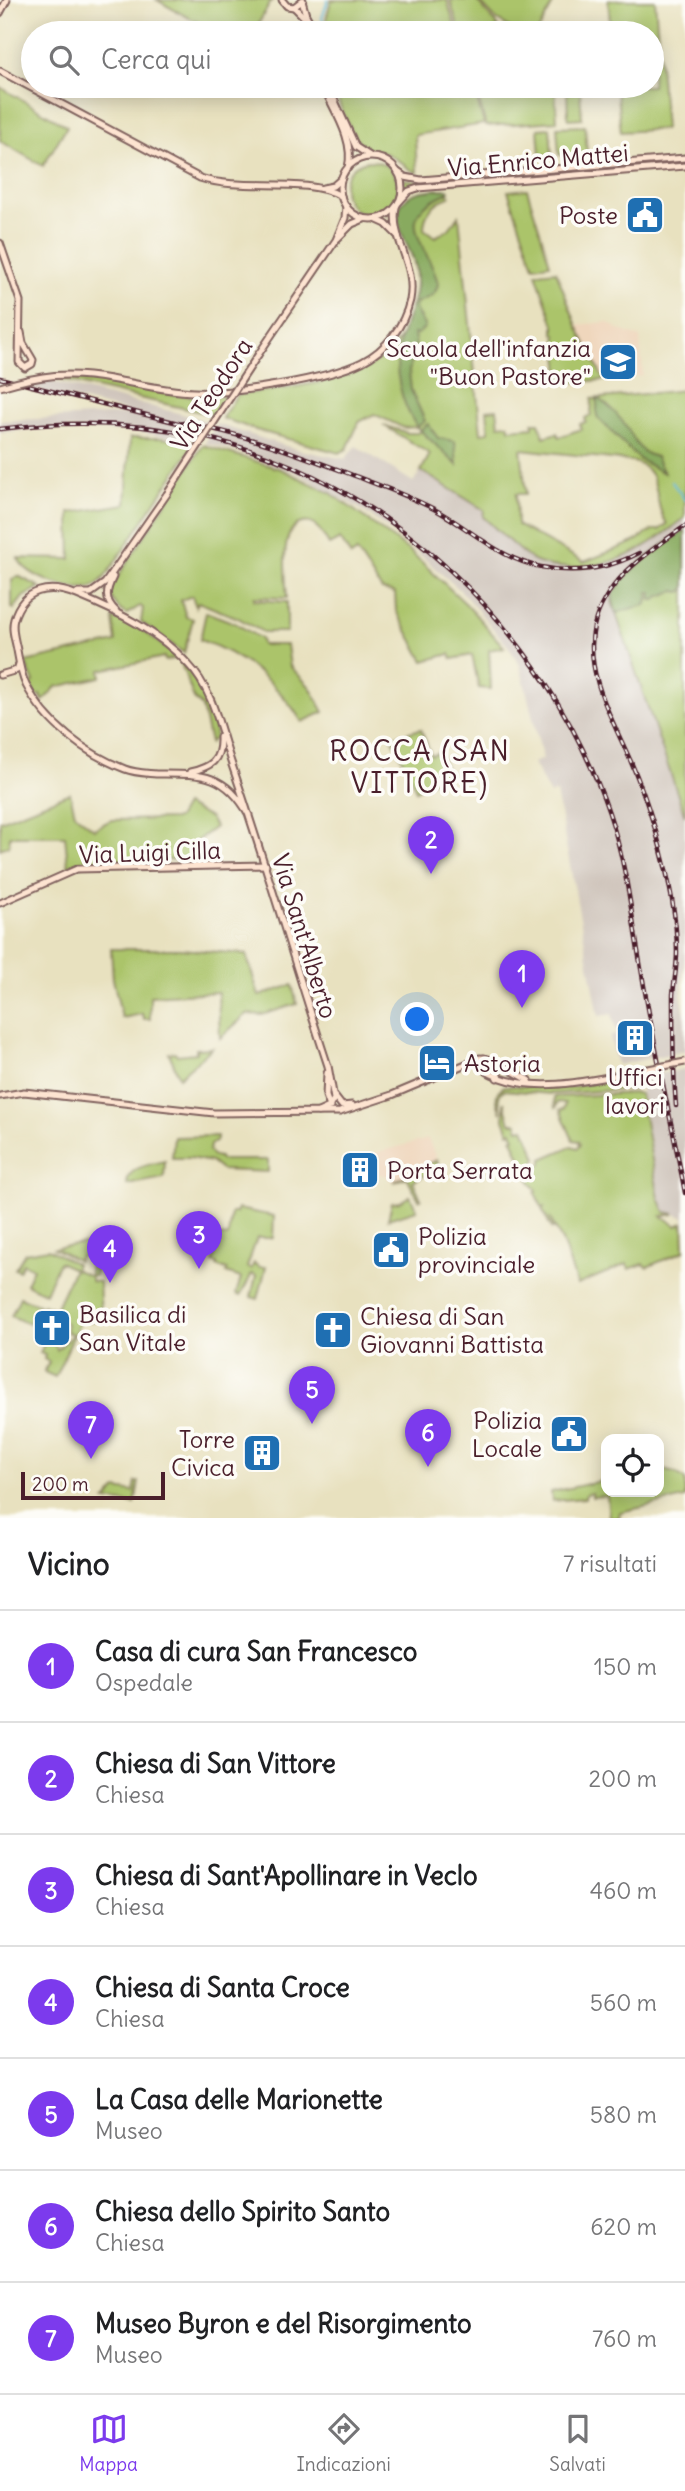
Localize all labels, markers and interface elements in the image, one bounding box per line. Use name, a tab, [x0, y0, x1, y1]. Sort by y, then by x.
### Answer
search box	[21, 21, 664, 98]
icon: search	[45, 41, 83, 79]
text: Cerca qui	[101, 43, 211, 76]
street label: Via Enrico Mattei	[446, 137, 630, 183]
public building icon: Poste	[624, 194, 666, 236]
place label: Poste	[559, 200, 618, 230]
street label: Via Teodora	[164, 332, 258, 456]
place label: Scuola dell'infanzia "Buon Pastore"	[386, 333, 591, 391]
school or university icon: Scuola dell'infanzia "Buon Pastore"	[597, 341, 639, 383]
district label: ROCCA (SAN VITTORE)	[329, 733, 511, 801]
pin: 2	[408, 816, 454, 874]
street label: Via Luigi Cilla	[78, 835, 222, 869]
street label: Via Sant'Alberto	[266, 850, 344, 1022]
pin: 1	[499, 950, 545, 1008]
your location	[400, 1002, 434, 1036]
building icon: Uffici lavori	[614, 1017, 656, 1059]
hotel icon: Astoria	[416, 1042, 458, 1084]
place label: Astoria	[464, 1048, 541, 1078]
place label: Uffici lavori	[605, 1062, 665, 1120]
building icon: Porta Serrata	[339, 1149, 381, 1191]
place label: Porta Serrata	[387, 1155, 533, 1185]
pin: 3	[176, 1211, 222, 1269]
place label: Polizia provinciale	[418, 1221, 535, 1279]
pin: 4	[87, 1225, 133, 1283]
public building icon: Polizia provinciale	[370, 1229, 412, 1271]
place label: Basilica di San Vitale	[79, 1299, 186, 1357]
place label: Chiesa di San Giovanni Battista	[360, 1301, 544, 1359]
church icon: Basilica di San Vitale	[31, 1307, 73, 1349]
church icon: Chiesa di San Giovanni Battista	[312, 1309, 354, 1351]
pin: 5	[289, 1366, 335, 1424]
pin: 7	[68, 1401, 114, 1459]
place label: Polizia Locale	[472, 1405, 542, 1463]
pin: 6	[405, 1409, 451, 1467]
public building icon: Polizia Locale	[548, 1413, 590, 1455]
place label: Torre Civica	[171, 1424, 235, 1482]
building icon: Torre Civica	[241, 1432, 283, 1474]
map controls	[601, 1434, 664, 1497]
button: locate	[601, 1434, 664, 1497]
scale bar	[21, 1469, 164, 1501]
text: 200 m	[32, 1472, 89, 1496]
text: Vicino	[28, 1545, 110, 1583]
text: 7 risultati	[563, 1549, 657, 1578]
text: Casa di cura San Francesco	[95, 1635, 417, 1668]
text: 1	[46, 1652, 56, 1681]
text: 150 m	[594, 1652, 657, 1681]
text: Ospedale	[95, 1668, 193, 1697]
text: Chiesa di San Vittore	[95, 1747, 336, 1780]
text: 2	[45, 1764, 57, 1793]
text: 200 m	[588, 1764, 657, 1793]
text: Chiesa	[95, 1780, 165, 1809]
text: Chiesa di Sant'Apollinare in Veclo	[95, 1859, 478, 1892]
text: 3	[44, 1876, 58, 1905]
text: 460 m	[590, 1876, 657, 1905]
text: Chiesa	[95, 1892, 165, 1921]
text: Chiesa di Santa Croce	[95, 1971, 350, 2004]
text: 4	[44, 1988, 58, 2017]
text: 560 m	[590, 1988, 657, 2017]
text: Chiesa	[95, 2004, 165, 2033]
text: La Casa delle Marionette	[95, 2083, 383, 2116]
text: 5	[44, 2100, 58, 2129]
text: 580 m	[590, 2100, 657, 2129]
text: Museo	[95, 2116, 163, 2145]
text: Chiesa dello Spirito Santo	[95, 2195, 390, 2228]
text: 6	[44, 2212, 58, 2241]
text: 620 m	[590, 2212, 657, 2241]
text: Chiesa	[95, 2228, 165, 2257]
text: Museo Byron e del Risorgimento	[95, 2307, 472, 2340]
text: 7	[45, 2324, 57, 2353]
text: 760 m	[592, 2324, 657, 2353]
text: Museo	[95, 2340, 163, 2369]
tab: Mappa	[79, 2410, 138, 2476]
tab: Indicazioni	[297, 2410, 391, 2476]
tab: Salvati	[549, 2410, 606, 2476]

